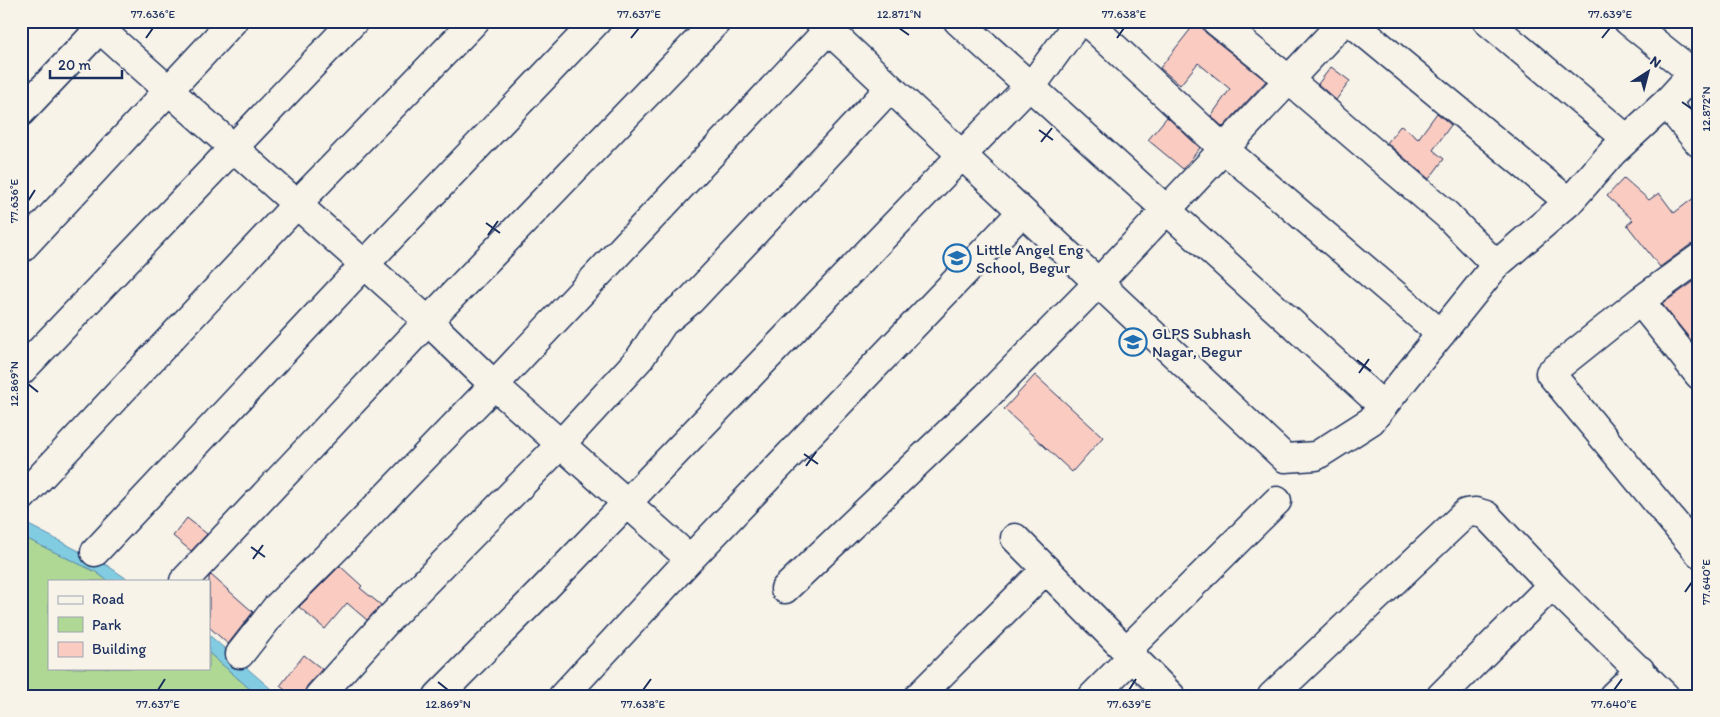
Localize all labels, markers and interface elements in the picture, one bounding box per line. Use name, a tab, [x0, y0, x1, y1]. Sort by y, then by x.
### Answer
text: 77.636°E	[131, 7, 175, 21]
text: 77.637°E	[617, 7, 661, 21]
text: 12.871°N	[877, 7, 921, 21]
text: 77.638°E	[1102, 7, 1147, 21]
text: 77.639°E	[1588, 7, 1632, 21]
scale bar	[50, 48, 122, 80]
north arrow	[1622, 48, 1672, 98]
text: N	[1647, 52, 1664, 72]
text: 20 m	[58, 56, 92, 74]
text: 12.872°N	[1699, 86, 1713, 132]
text: 77.636°E	[7, 179, 21, 223]
place label: Little Angel Eng School, Begur	[976, 240, 1085, 277]
school or university icon: Little Angel Eng School, Begur	[942, 243, 972, 273]
place label: GLPS Subhash Nagar, Begur	[1152, 324, 1251, 361]
school or university icon: GLPS Subhash Nagar, Begur	[1118, 327, 1148, 357]
text: 12.869°N	[7, 361, 21, 407]
text: 77.640°E	[1699, 559, 1713, 605]
legend	[48, 580, 210, 670]
text: Road	[92, 590, 125, 608]
text: Park	[92, 616, 122, 634]
text: Building	[92, 640, 146, 658]
text: 77.637°E	[136, 697, 180, 711]
text: 12.869°N	[425, 697, 471, 711]
text: 77.638°E	[621, 697, 666, 711]
text: 77.639°E	[1107, 697, 1151, 711]
text: 77.640°E	[1591, 697, 1637, 711]

